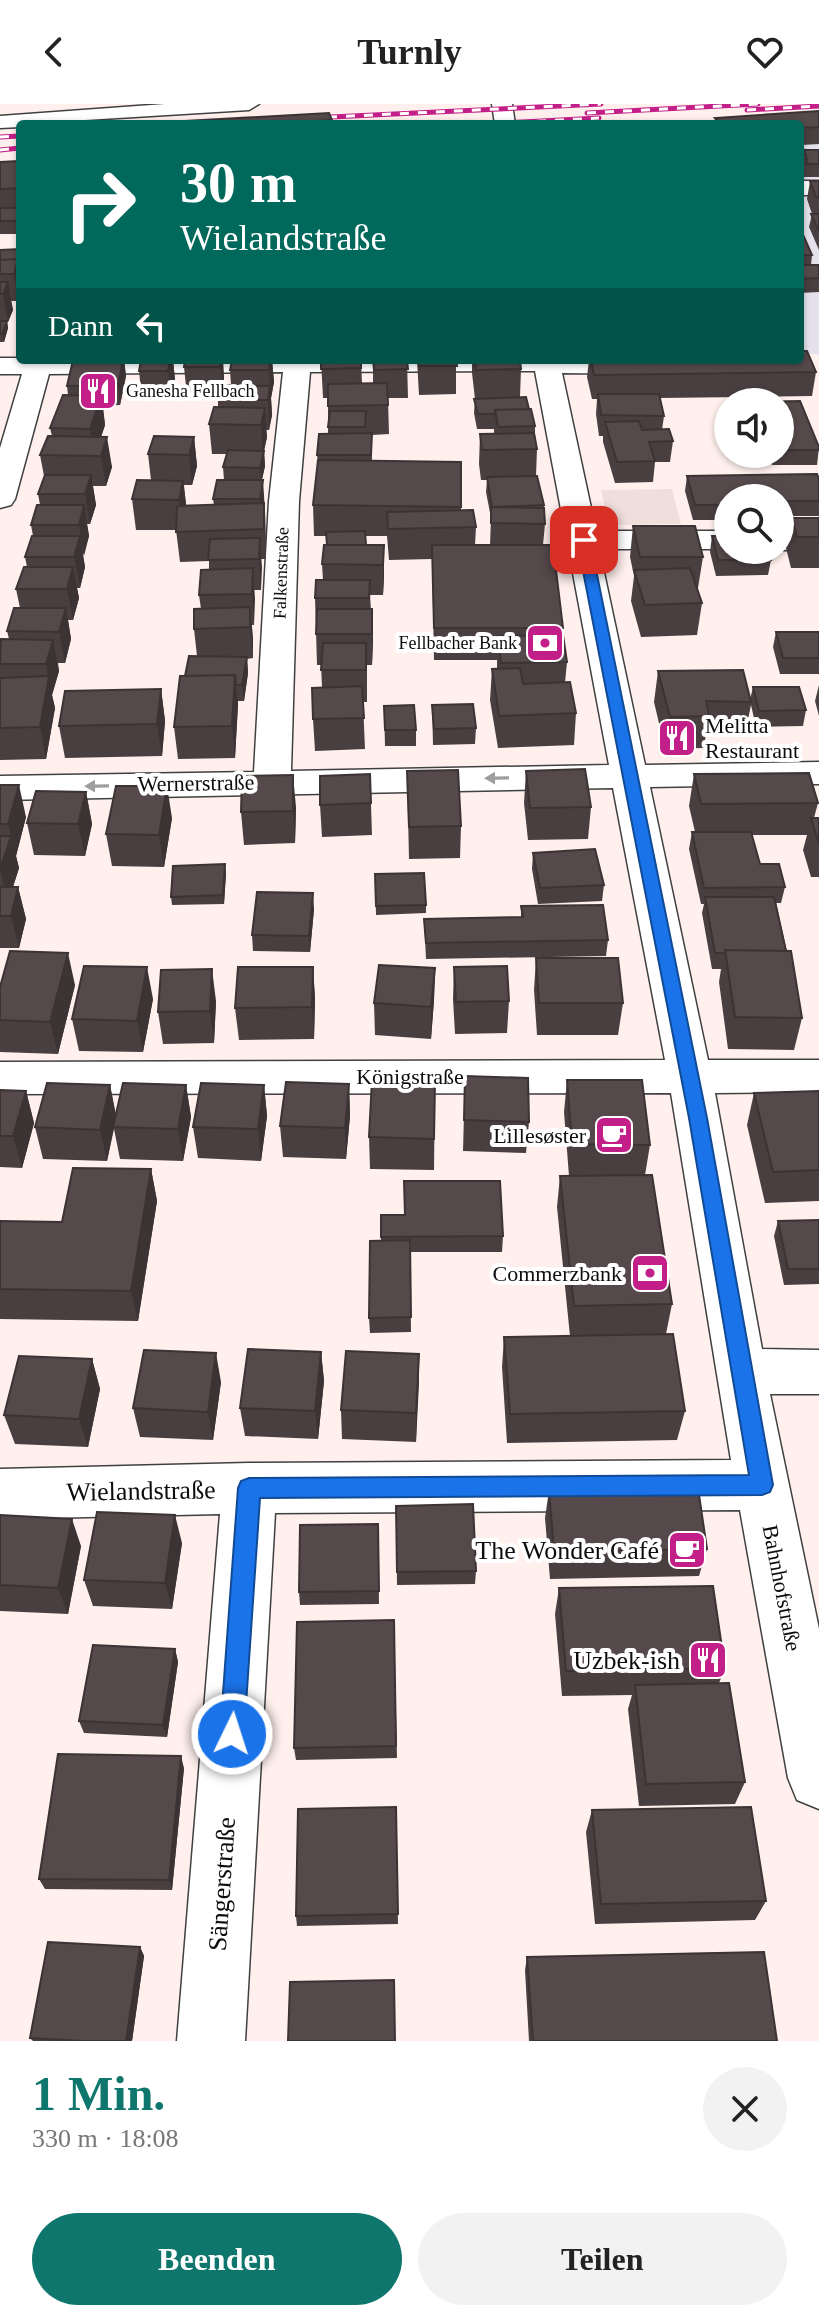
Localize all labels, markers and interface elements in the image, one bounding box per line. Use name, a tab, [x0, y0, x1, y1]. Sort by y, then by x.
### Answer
icon: back	[32, 30, 76, 74]
icon: heart	[743, 30, 787, 74]
text: Turnly	[357, 32, 462, 72]
icon: right	[48, 152, 152, 256]
text: 30 m	[180, 152, 297, 214]
text: Wielandstraße	[180, 218, 386, 258]
icon: left	[129, 304, 173, 348]
text: Dann	[48, 309, 113, 342]
restaurant icon: Ganesha Fellbach	[77, 370, 119, 412]
place label: Ganesha Fellbach	[126, 381, 254, 401]
map controls	[714, 388, 794, 564]
button: sound	[714, 388, 794, 468]
button: search	[714, 484, 794, 564]
pin	[550, 506, 618, 574]
icon: arrive	[562, 518, 606, 562]
street label: Falkenstraße	[269, 527, 293, 619]
bank icon: Fellbacher Bank	[524, 622, 566, 664]
place label: Fellbacher Bank	[399, 633, 517, 653]
place label: Melitta Restaurant	[705, 713, 799, 763]
restaurant icon: Melitta Restaurant	[656, 717, 698, 759]
street label: Wernerstraße	[137, 769, 255, 797]
one-way arrow	[484, 772, 509, 784]
one-way arrow	[84, 779, 110, 792]
street label: Königstraße	[356, 1064, 464, 1089]
cafe icon: Lillesøster	[593, 1114, 635, 1156]
place label: Lillesøster	[493, 1123, 587, 1148]
bank icon: Commerzbank	[629, 1252, 671, 1294]
place label: Commerzbank	[492, 1261, 622, 1286]
street label: Wielandstraße	[66, 1475, 216, 1507]
street label: Bahnhofstraße	[757, 1523, 807, 1653]
cafe icon: The Wonder Café	[666, 1529, 708, 1571]
place label: The Wonder Café	[475, 1536, 659, 1565]
restaurant icon: Uzbek-ish	[687, 1639, 729, 1681]
place label: Uzbek-ish	[573, 1646, 680, 1675]
position arrow	[190, 1692, 274, 1776]
street label: Sängerstraße	[203, 1816, 241, 1952]
text: 1 Min.	[32, 2067, 165, 2120]
button: close	[703, 2067, 787, 2151]
text: 330 m · 18:08	[32, 2124, 179, 2153]
button: Beenden	[32, 2213, 402, 2305]
button: Teilen	[418, 2213, 787, 2305]

